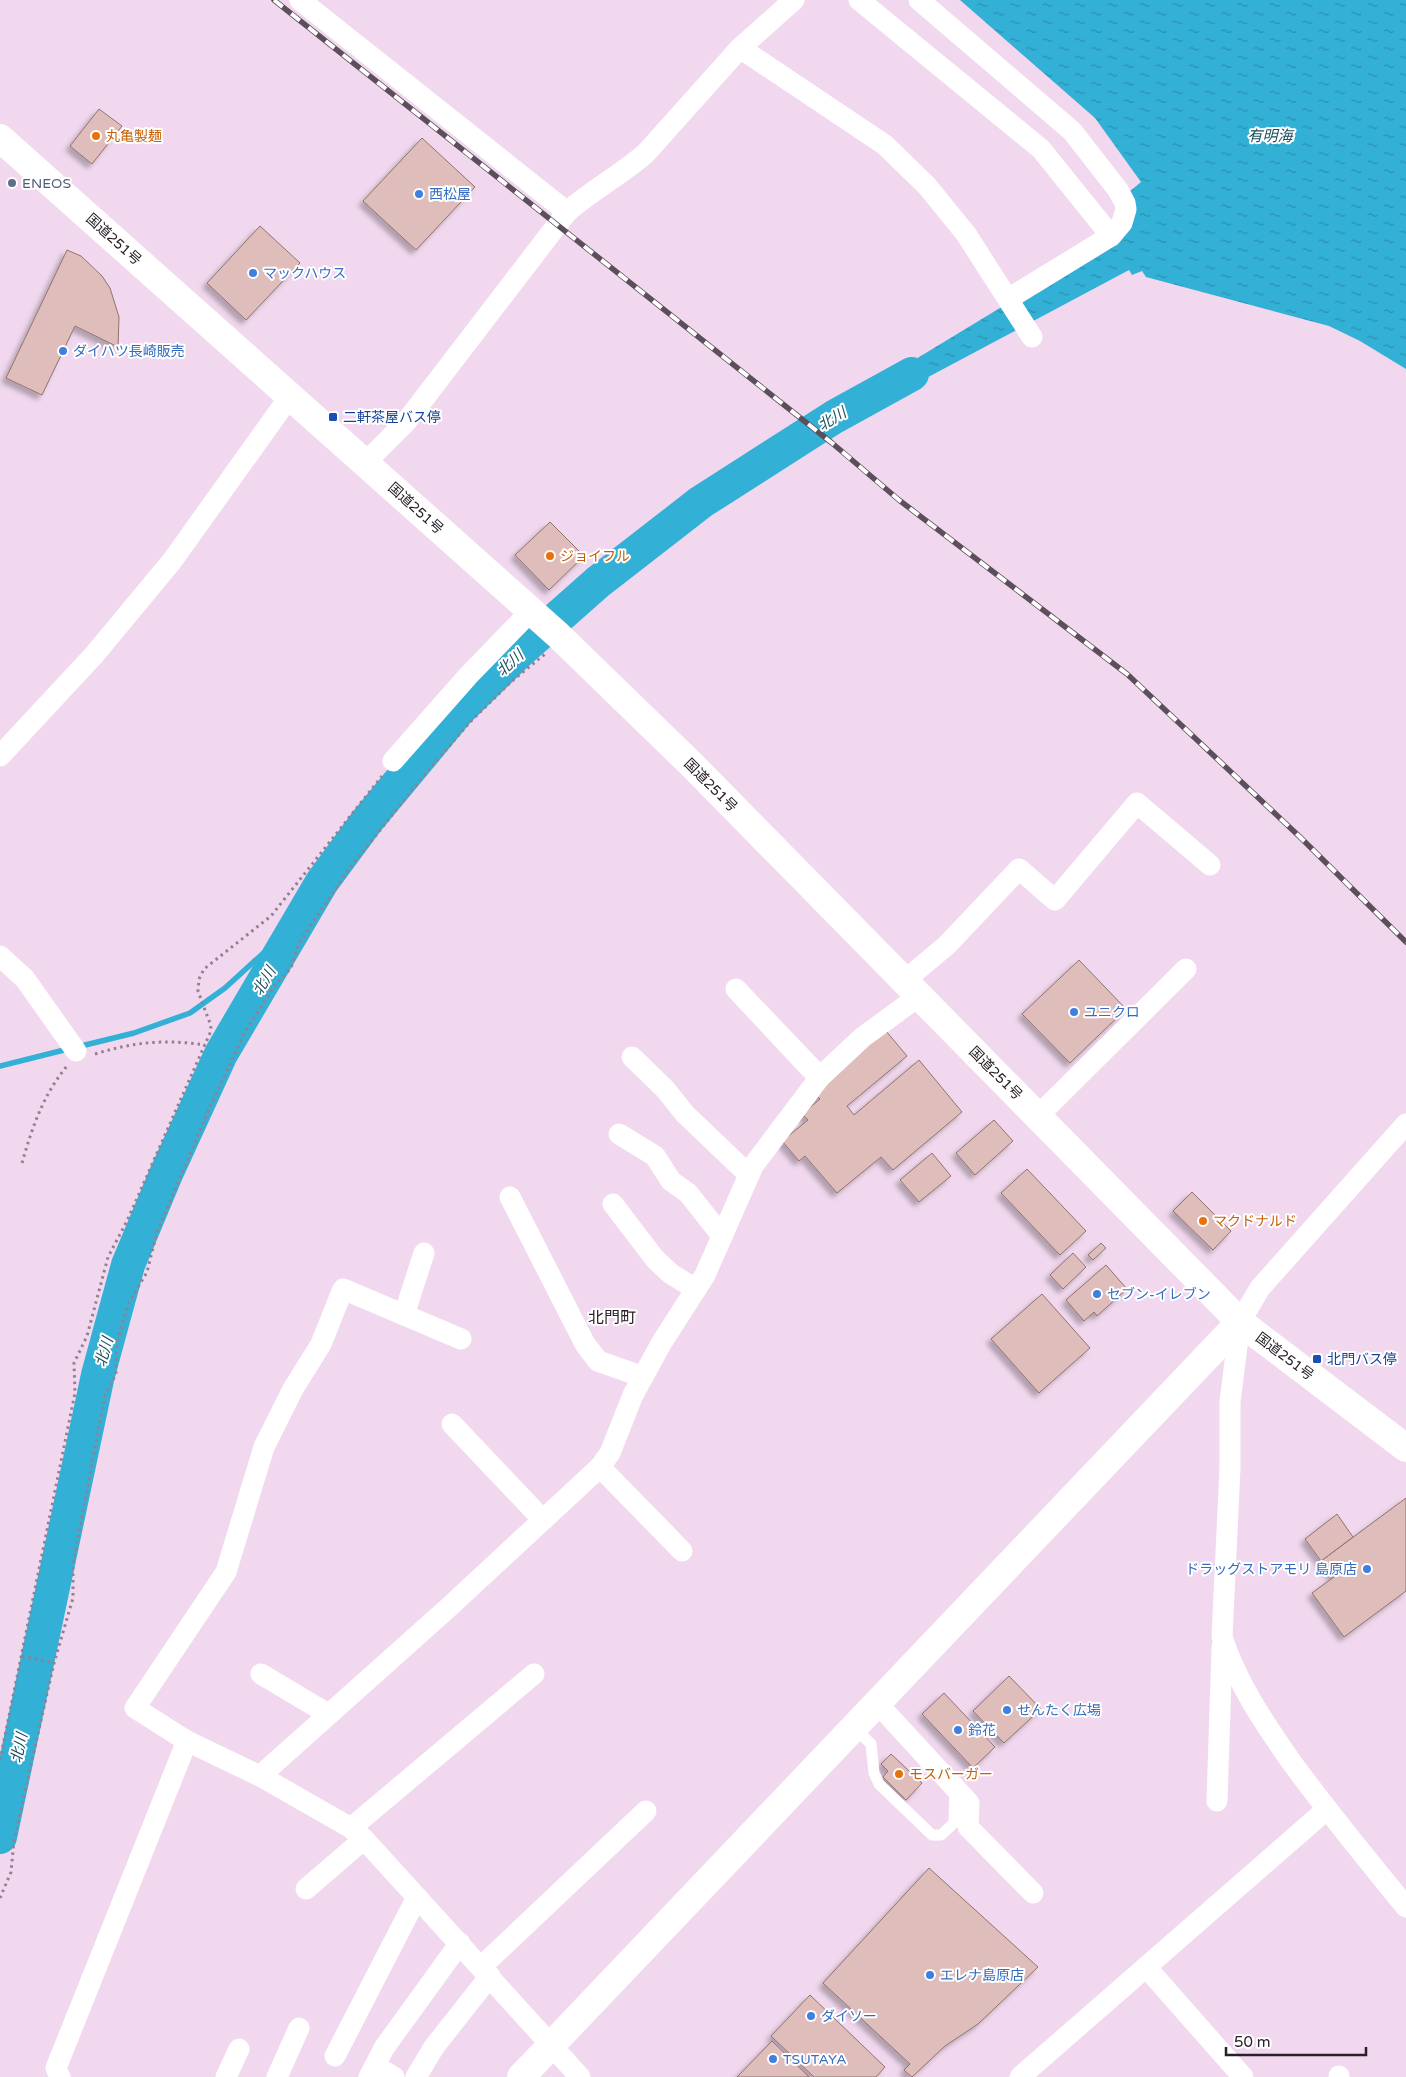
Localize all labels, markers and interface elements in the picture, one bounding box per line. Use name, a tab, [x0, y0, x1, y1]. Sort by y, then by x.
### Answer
water label: 有明海	[1247, 127, 1294, 145]
place label: 丸亀製麺	[106, 128, 162, 145]
marker: 丸亀製麺	[90, 130, 102, 142]
place label: ENEOS	[22, 175, 71, 192]
marker: ENEOS	[6, 177, 18, 189]
place label: 西松屋	[429, 186, 471, 203]
marker: 西松屋	[413, 188, 425, 200]
street label: 国道251号	[83, 210, 145, 269]
place label: マックハウス	[263, 265, 346, 282]
marker: マックハウス	[247, 267, 259, 279]
place label: ダイハツ長崎販売	[73, 343, 185, 360]
marker: ダイハツ長崎販売	[57, 345, 69, 357]
water label: 北川	[815, 403, 851, 434]
place label: 二軒茶屋バス停	[343, 409, 441, 426]
marker: 二軒茶屋バス停	[327, 411, 339, 423]
street label: 国道251号	[385, 479, 447, 538]
place label: ジョイフル	[560, 548, 630, 565]
marker: ジョイフル	[544, 550, 556, 562]
water label: 北川	[493, 645, 529, 680]
street label: 国道251号	[680, 755, 741, 816]
water label: 北川	[249, 962, 280, 998]
place label: ユニクロ	[1084, 1004, 1140, 1021]
marker: ユニクロ	[1068, 1006, 1080, 1018]
street label: 国道251号	[965, 1043, 1026, 1104]
place label: マクドナルド	[1213, 1213, 1297, 1230]
marker: マクドナルド	[1197, 1215, 1209, 1227]
place label: セブン-イレブン	[1107, 1286, 1211, 1303]
marker: セブン-イレブン	[1091, 1288, 1103, 1300]
district label: 北門町	[588, 1308, 636, 1328]
street label: 国道251号	[1252, 1329, 1317, 1384]
water label: 北川	[91, 1333, 117, 1369]
place label: 北門バス停	[1327, 1351, 1397, 1368]
marker: 北門バス停	[1311, 1353, 1323, 1365]
place label: ドラッグストアモリ 島原店	[1185, 1561, 1357, 1578]
marker: ドラッグストアモリ 島原店	[1361, 1563, 1373, 1575]
place label: せんたく広場	[1017, 1702, 1101, 1719]
marker: せんたく広場	[1001, 1704, 1013, 1716]
place label: 鈴花	[968, 1722, 996, 1739]
marker: 鈴花	[952, 1724, 964, 1736]
water label: 北川	[7, 1730, 31, 1765]
place label: モスバーガー	[909, 1766, 993, 1783]
marker: モスバーガー	[893, 1768, 905, 1780]
place label: エレナ島原店	[940, 1967, 1024, 1984]
marker: エレナ島原店	[924, 1969, 936, 1981]
place label: ダイソー	[821, 2008, 877, 2025]
marker: ダイソー	[805, 2010, 817, 2022]
scale bar	[1226, 2024, 1366, 2056]
text: 50 m	[1234, 2033, 1271, 2051]
place label: TSUTAYA	[783, 2051, 847, 2068]
marker: TSUTAYA	[767, 2053, 779, 2065]

